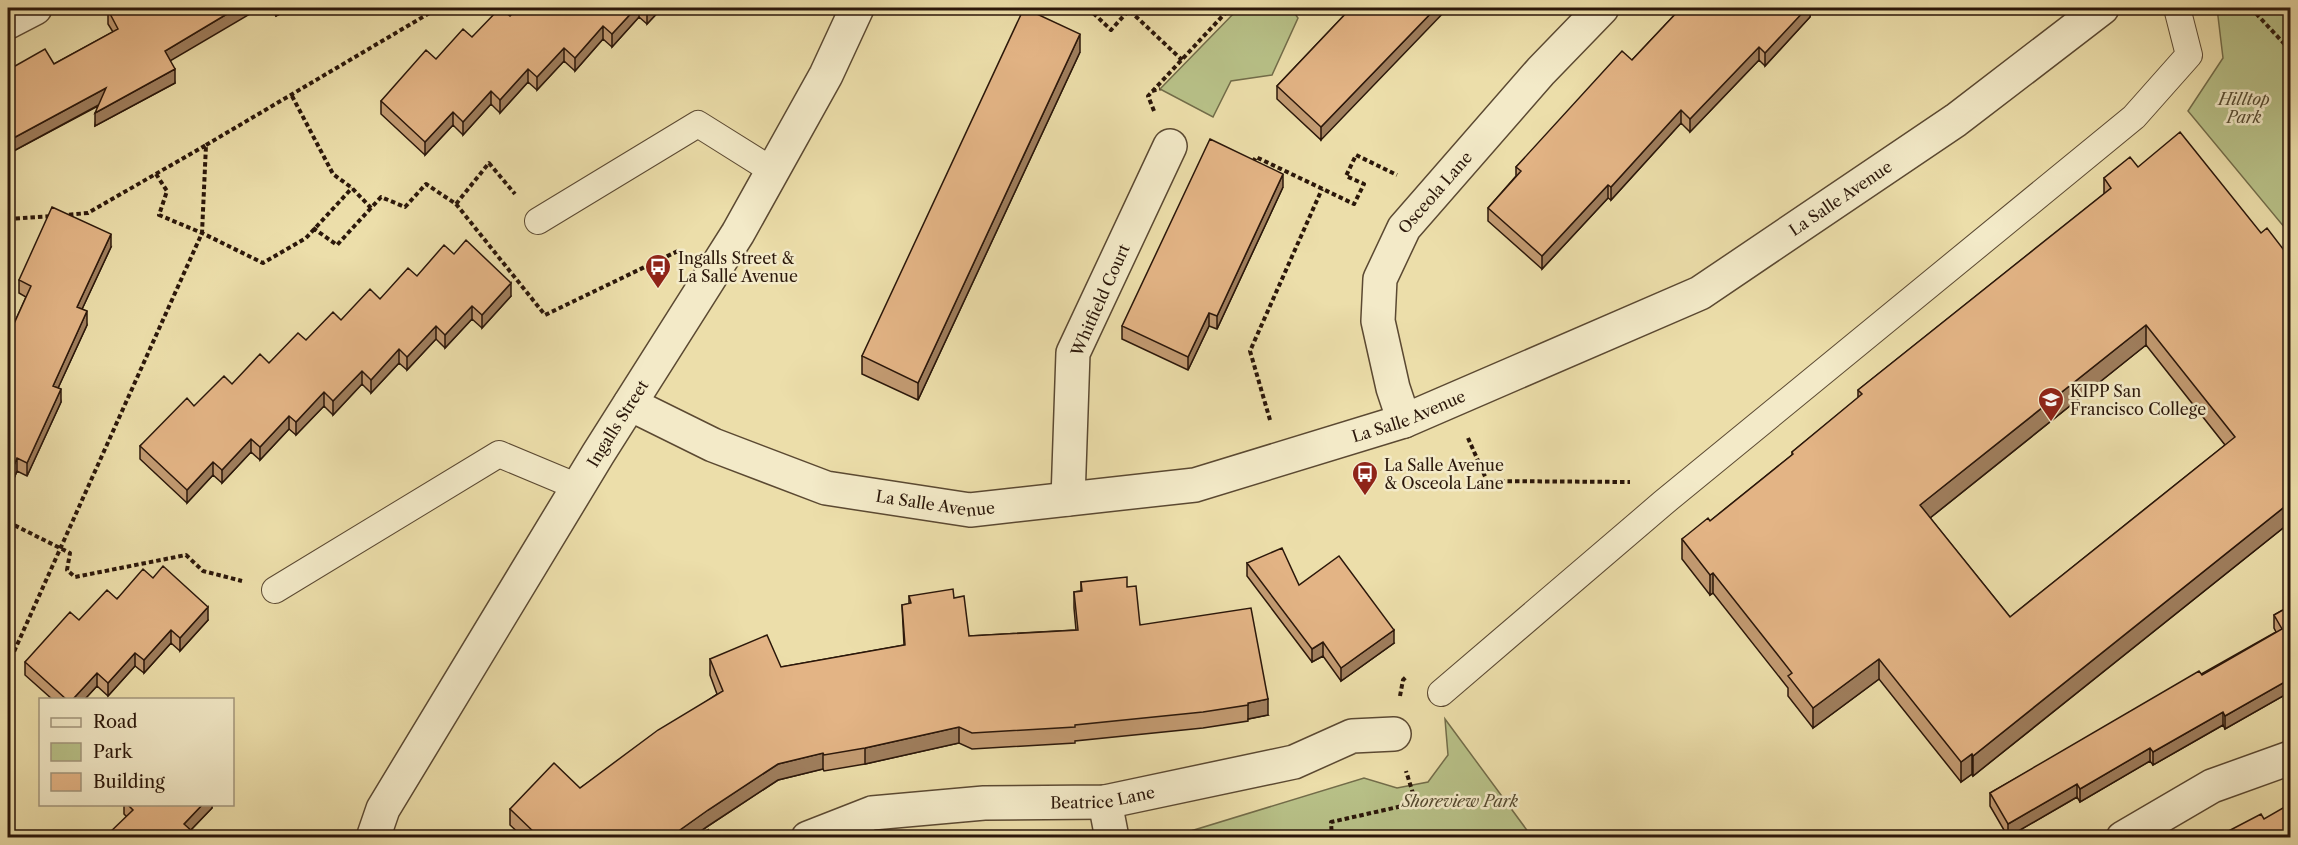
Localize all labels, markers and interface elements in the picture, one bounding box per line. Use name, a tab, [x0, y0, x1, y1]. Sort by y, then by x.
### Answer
park label: Hilltop Park	[2216, 89, 2270, 127]
street label: Osceola Lane	[1394, 147, 1476, 238]
street label: La Salle Avenue	[1785, 156, 1896, 240]
street label: Whitfield Court	[1066, 240, 1134, 360]
place label: Ingalls Street & La Salle Avenue	[678, 248, 798, 286]
bus stop icon: Ingalls Street & La Salle Avenue	[643, 252, 673, 290]
street label: Ingalls Street	[583, 376, 653, 470]
place label: KIPP San Francisco College	[2070, 381, 2206, 419]
school or university icon: KIPP San Francisco College	[2036, 385, 2066, 423]
street label: La Salle Avenue	[1349, 386, 1468, 446]
place label: La Salle Avenue & Osceola Lane	[1384, 455, 1504, 493]
bus stop icon: La Salle Avenue & Osceola Lane	[1350, 459, 1380, 497]
street label: La Salle Avenue	[874, 486, 996, 520]
legend	[39, 698, 234, 806]
text: Road	[93, 711, 138, 733]
text: Park	[93, 741, 134, 763]
text: Building	[93, 771, 165, 793]
street label: Beatrice Lane	[1050, 782, 1157, 812]
park label: Shoreview Park	[1401, 791, 1519, 811]

